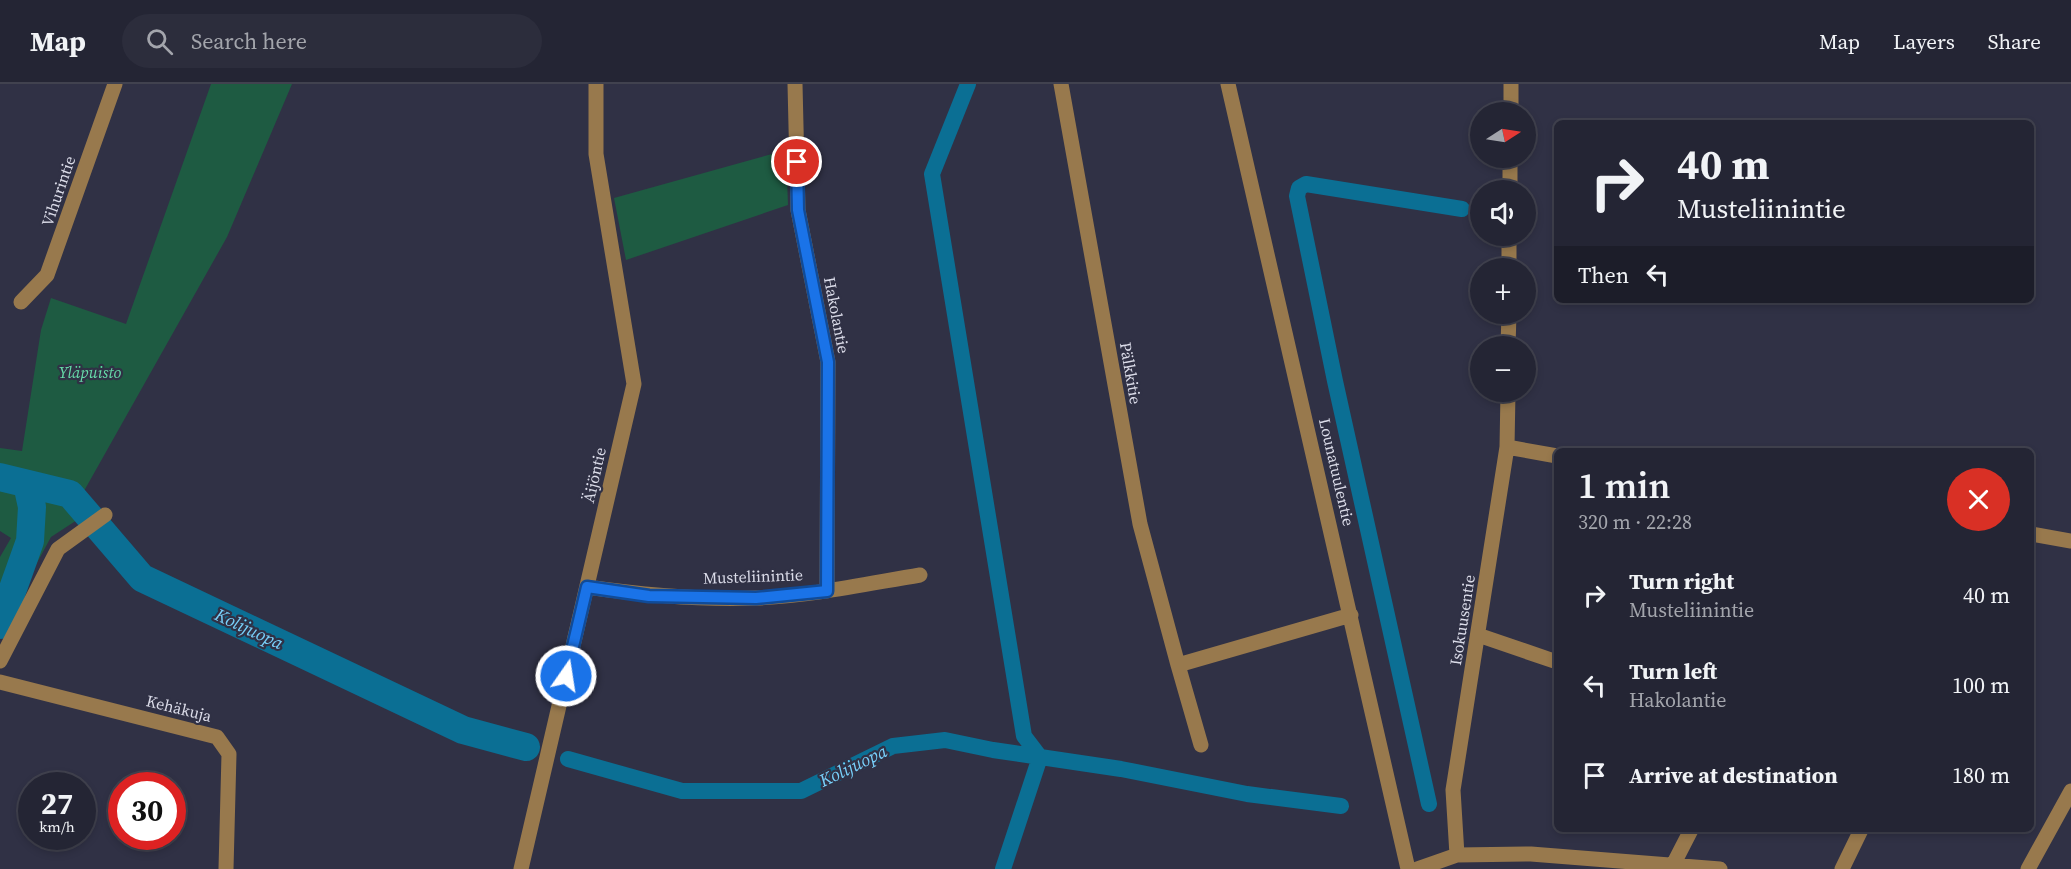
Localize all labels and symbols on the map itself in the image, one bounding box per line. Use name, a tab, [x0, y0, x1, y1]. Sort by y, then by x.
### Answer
north arrow	[1470, 102, 1536, 168]
pin	[771, 136, 822, 187]
street label: Vihurintie	[36, 153, 80, 229]
street label: Hakolantie	[819, 275, 855, 355]
street label: Pälkkitie	[1115, 340, 1147, 406]
park label: Yläpuisto	[59, 361, 122, 383]
street label: Lounatuulentie	[1314, 416, 1360, 528]
street label: Äijöntie	[577, 445, 611, 505]
street label: Musteliinintie	[703, 563, 803, 589]
street label: Isokuusentie	[1444, 573, 1480, 667]
water label: Kolijuopa	[210, 601, 288, 656]
position arrow	[534, 644, 598, 708]
street label: Kehäkuja	[144, 689, 215, 727]
water label: Kolijuopa	[814, 738, 892, 793]
speed limit sign: 30	[108, 772, 186, 850]

